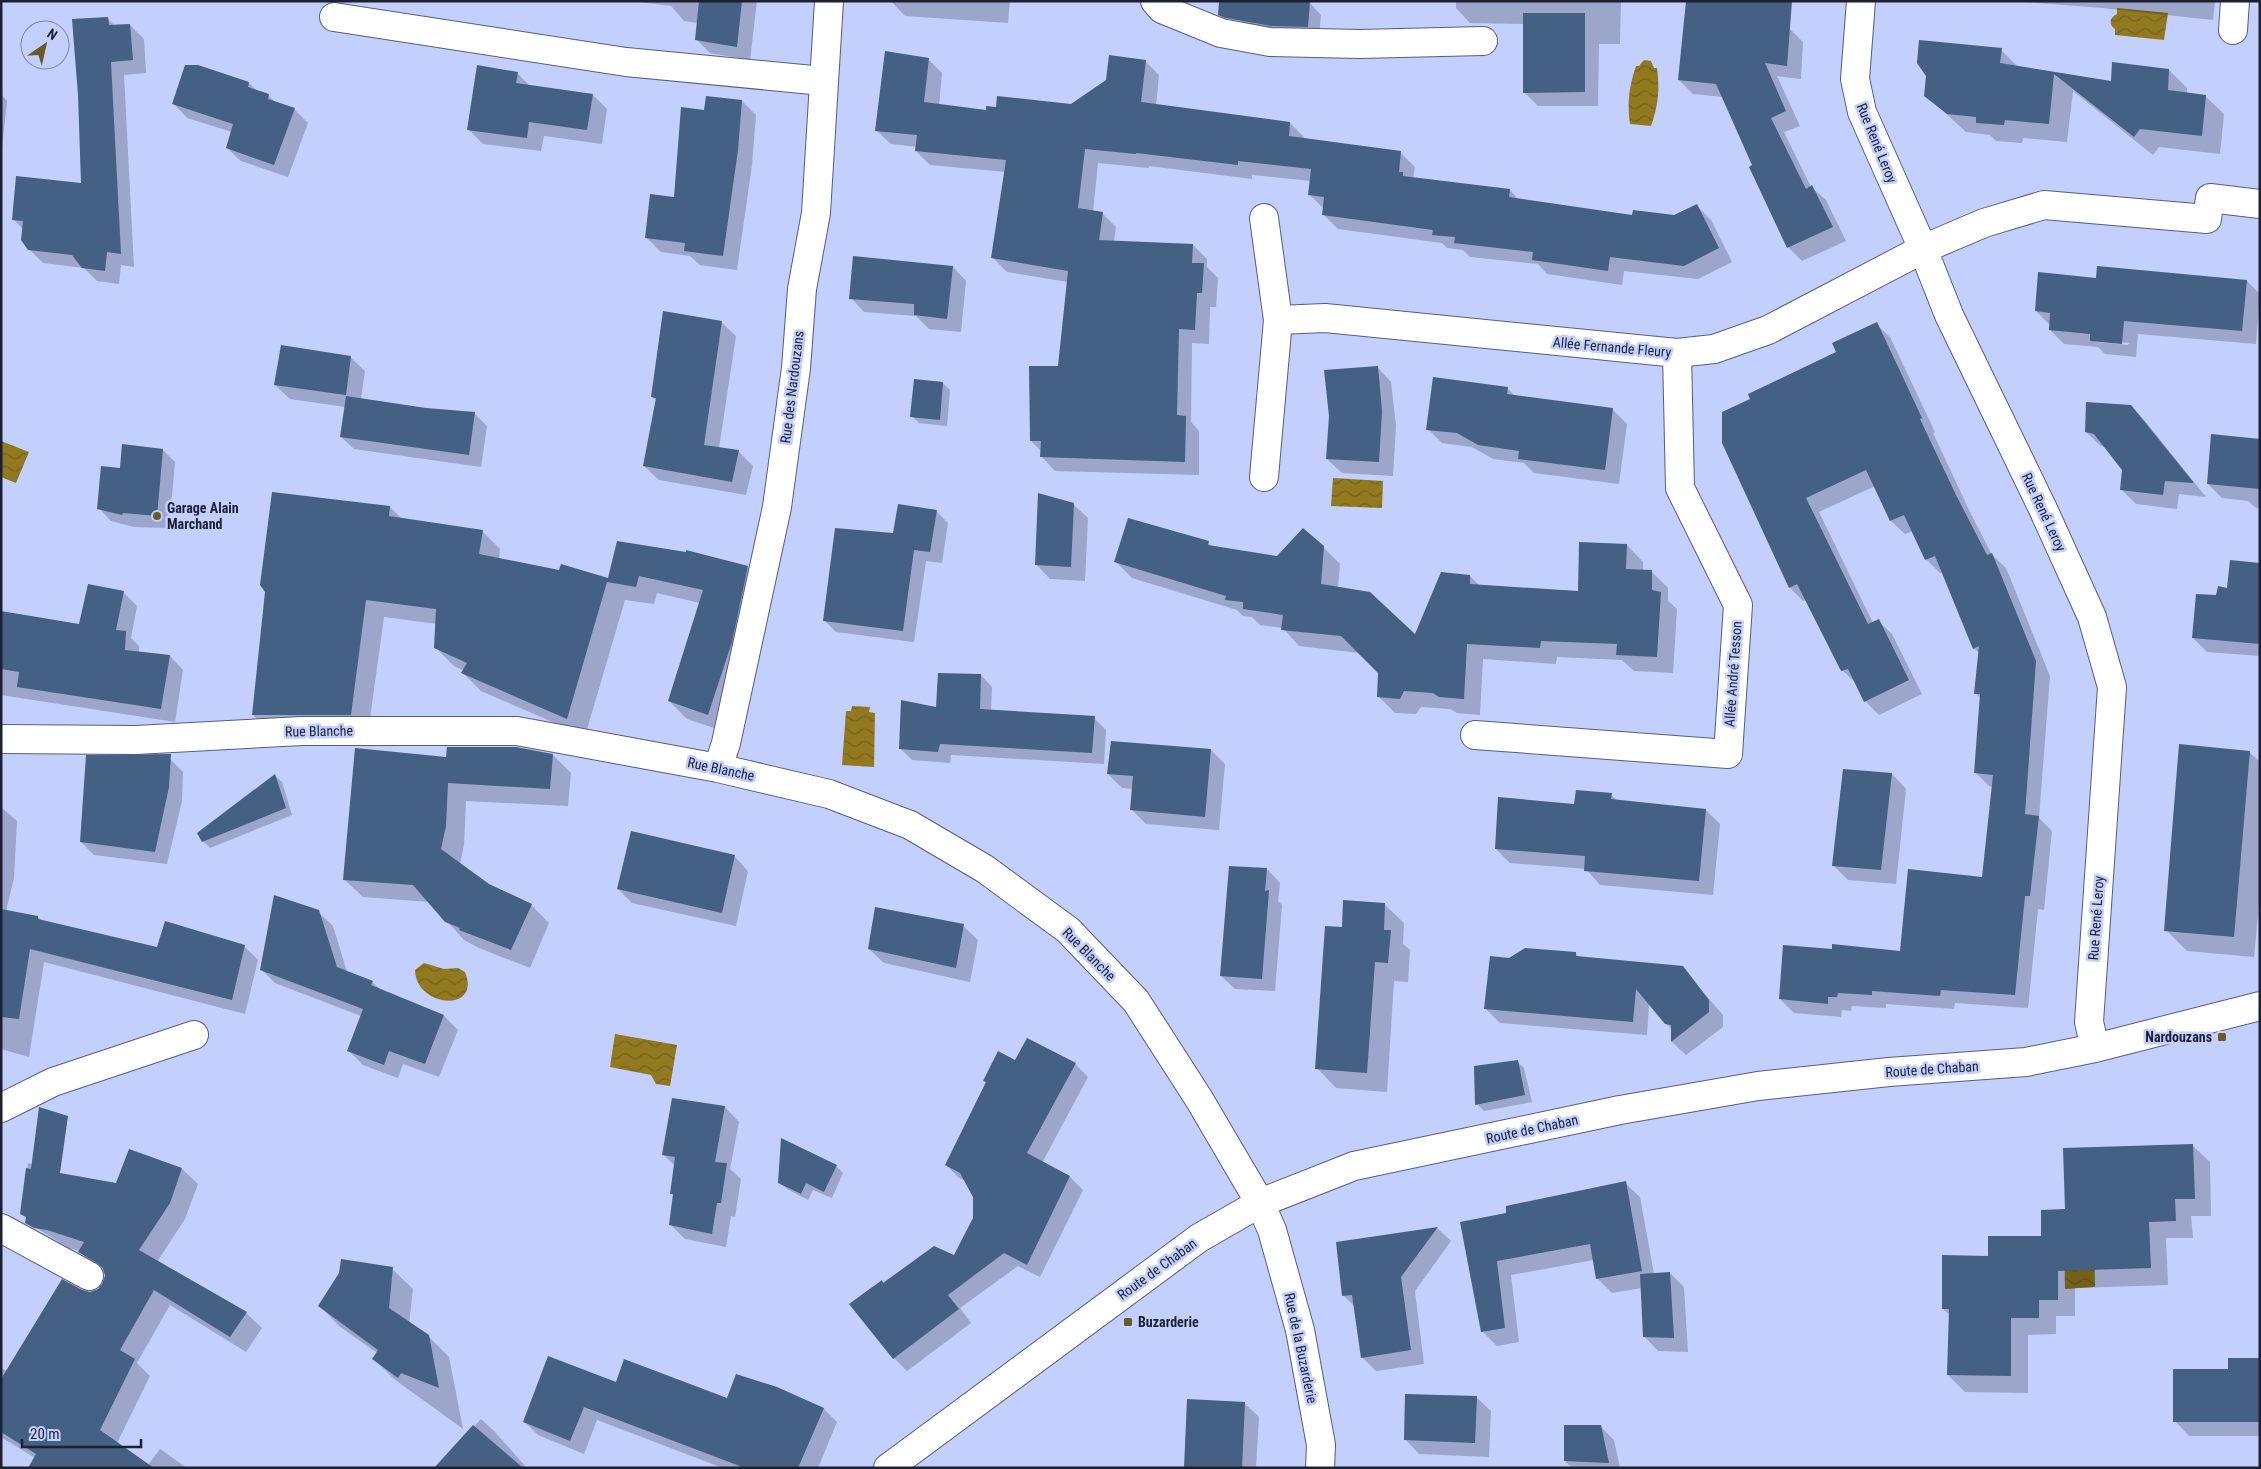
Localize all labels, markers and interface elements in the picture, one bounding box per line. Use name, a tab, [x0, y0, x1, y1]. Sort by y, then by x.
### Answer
north arrow	[20, 20, 70, 70]
text: N	[44, 25, 60, 43]
street label: Rue René Leroy	[1854, 101, 1900, 185]
street label: Rue des Nardouzans	[777, 330, 807, 444]
street label: Allée Fernande Fleury	[1552, 334, 1672, 360]
street label: Rue René Leroy	[2019, 470, 2069, 554]
place label: Garage Alain Marchand	[167, 500, 239, 532]
marker: Garage Alain Marchand	[151, 510, 163, 522]
street label: Allée André Tesson	[1721, 621, 1745, 727]
street label: Rue Blanche	[285, 722, 354, 740]
street label: Rue Blanche	[686, 754, 756, 784]
street label: Rue René Leroy	[2085, 875, 2107, 961]
street label: Rue Blanche	[1059, 924, 1119, 984]
place label: Nardouzans	[2145, 1029, 2212, 1045]
marker: Nardouzans	[2216, 1031, 2228, 1043]
street label: Route de Chaban	[1885, 1058, 1979, 1080]
street label: Route de Chaban	[1485, 1111, 1579, 1147]
street label: Route de Chaban	[1114, 1235, 1200, 1303]
street label: Rue de la Buzarderie	[1281, 1291, 1321, 1405]
place label: Buzarderie	[1138, 1314, 1199, 1330]
marker: Buzarderie	[1122, 1316, 1134, 1328]
scale bar	[22, 1416, 141, 1448]
text: 20 m	[30, 1425, 60, 1443]

